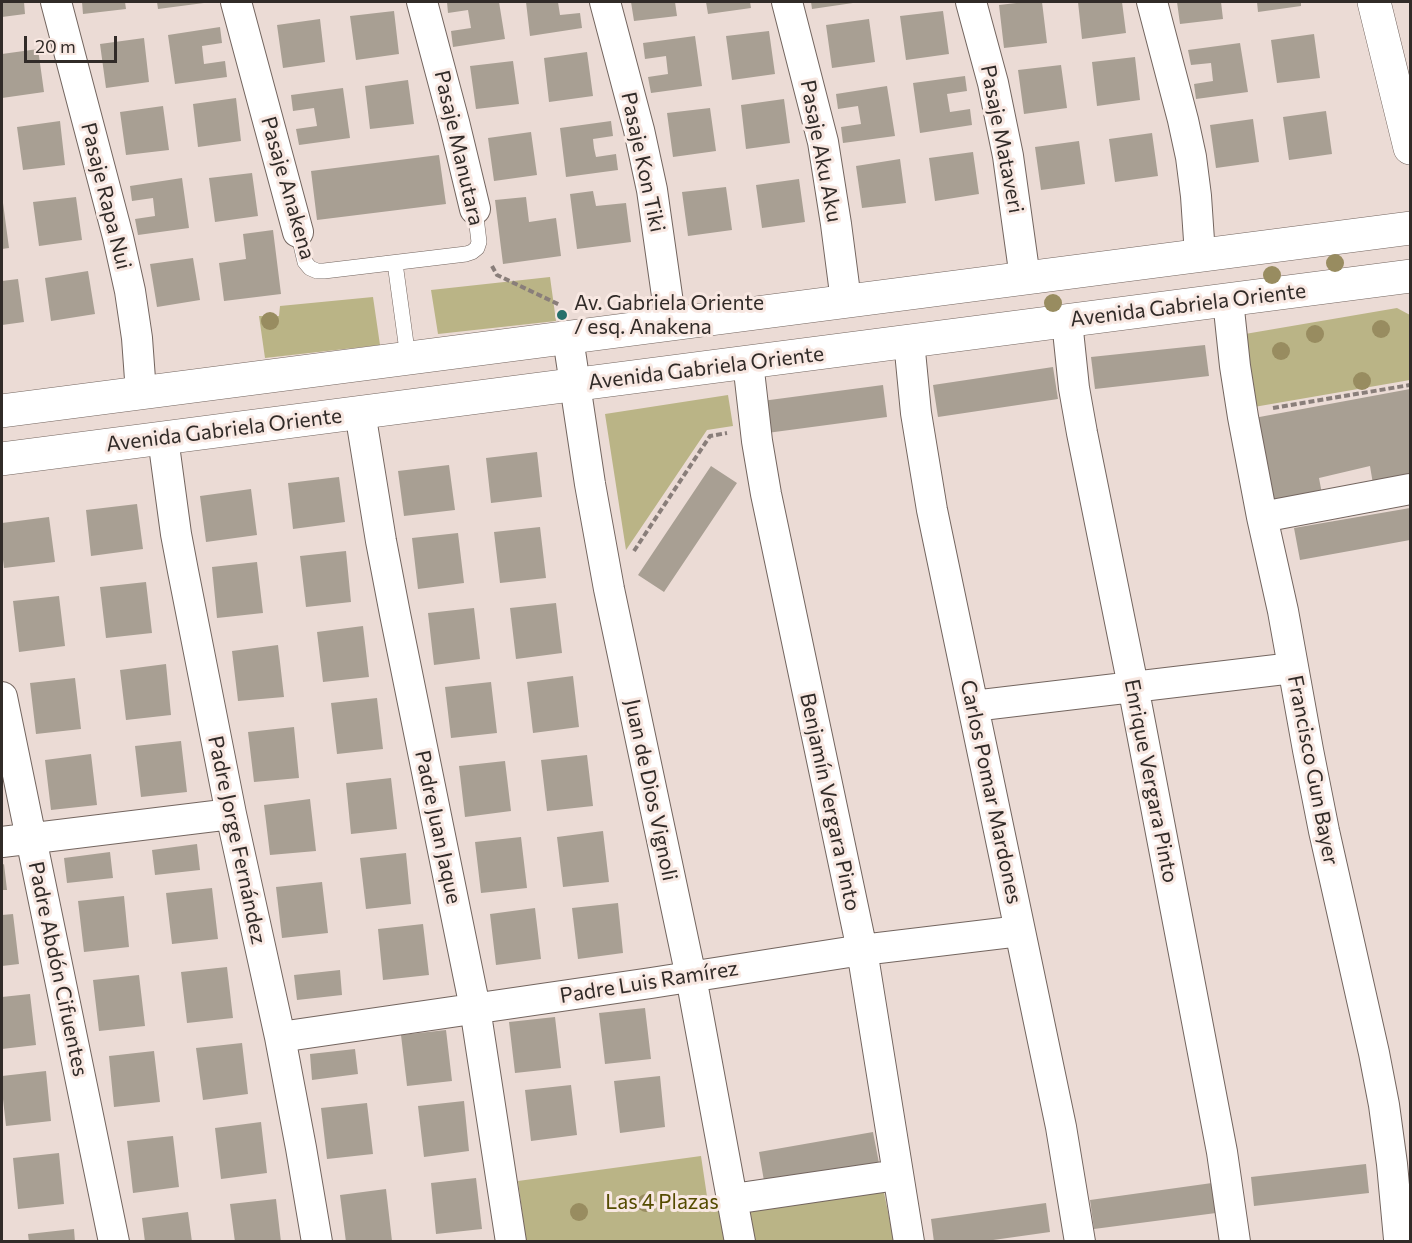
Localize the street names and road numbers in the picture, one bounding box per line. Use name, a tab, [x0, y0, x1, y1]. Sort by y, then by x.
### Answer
street label: Pasaje Mataveri	[975, 63, 1029, 215]
street label: Pasaje Manutara	[429, 68, 489, 228]
street label: Pasaje Aku Aku	[795, 78, 847, 224]
street label: Pasaje Kon Tiki	[616, 90, 670, 234]
street label: Pasaje Anakena	[256, 114, 320, 262]
street label: Pasaje Rapa Nui	[76, 120, 136, 272]
street label: Avenida Gabriela Oriente	[1069, 278, 1307, 332]
street label: Avenida Gabriela Oriente	[587, 341, 825, 395]
street label: Avenida Gabriela Oriente	[105, 403, 343, 457]
street label: Francisco Gun Bayer	[1282, 673, 1344, 867]
street label: Enrique Vergara Pinto	[1119, 677, 1183, 885]
street label: Carlos Pomar Mardones	[955, 678, 1027, 906]
street label: Benjamín Vergara Pinto	[795, 691, 865, 913]
street label: Juan de Dios Vignoli	[619, 697, 683, 883]
street label: Padre Jorge Fernández	[203, 734, 271, 946]
street label: Padre Juan Jaque	[409, 748, 467, 906]
street label: Padre Abdón Cifuentes	[23, 859, 93, 1079]
street label: Padre Luis Ramírez	[558, 955, 740, 1009]

